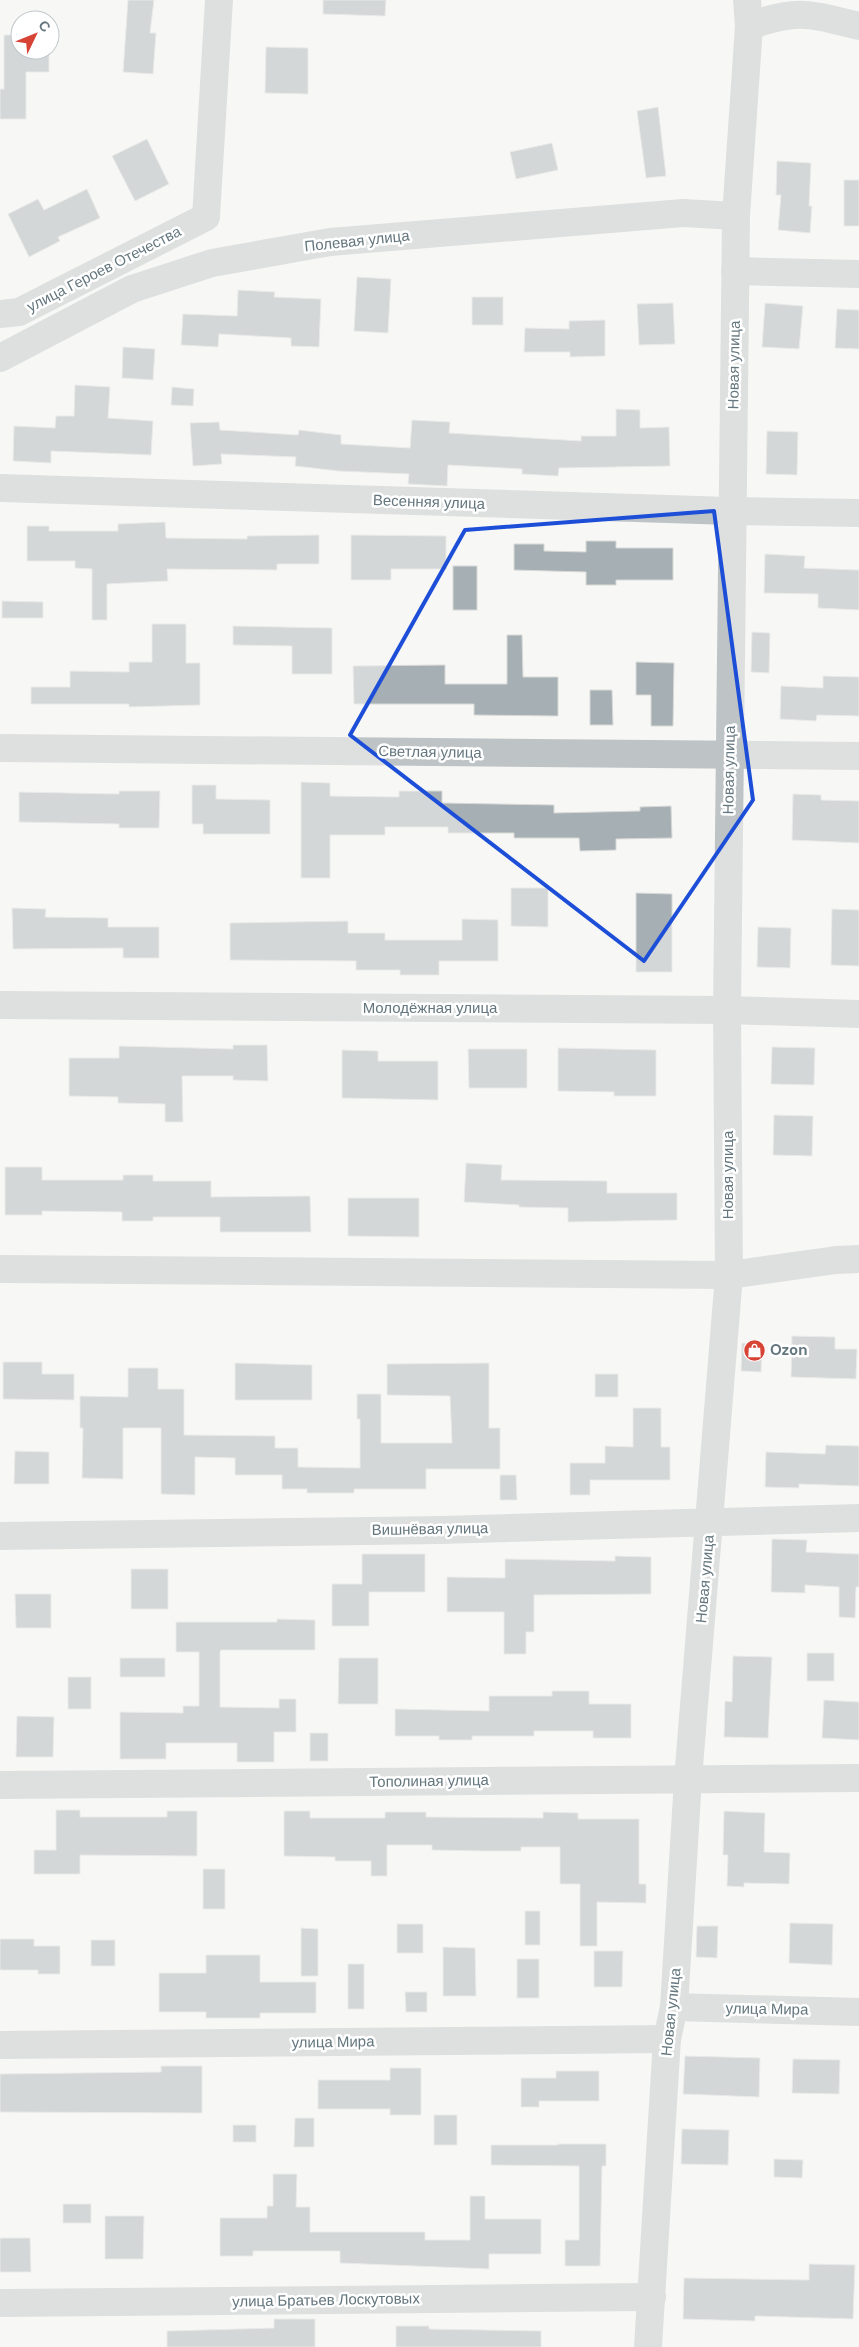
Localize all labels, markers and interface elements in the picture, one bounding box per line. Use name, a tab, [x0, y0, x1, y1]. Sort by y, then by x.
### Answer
north arrow	[10, 10, 60, 60]
text: С	[34, 16, 55, 36]
street label: улица Героев Отечества	[23, 221, 185, 317]
street label: Полевая улица	[304, 225, 411, 256]
street label: Новая улица	[723, 320, 745, 410]
street label: Весенняя улица	[373, 490, 486, 514]
street label: Новая улица	[718, 725, 740, 815]
street label: Светлая улица	[378, 741, 483, 763]
street label: Молодёжная улица	[363, 998, 498, 1018]
street label: Новая улица	[718, 1130, 738, 1219]
shop icon: Ozon	[742, 1338, 766, 1362]
place label: Ozon	[770, 1340, 808, 1360]
street label: Вишнёвая улица	[372, 1518, 489, 1540]
street label: Новая улица	[691, 1533, 719, 1624]
street label: Тополиная улица	[369, 1770, 490, 1792]
street label: Новая улица	[656, 1966, 686, 2057]
street label: улица Мира	[725, 1998, 809, 2020]
street label: улица Мира	[291, 2031, 375, 2053]
street label: улица Братьев Лоскутовых	[232, 2288, 420, 2312]

